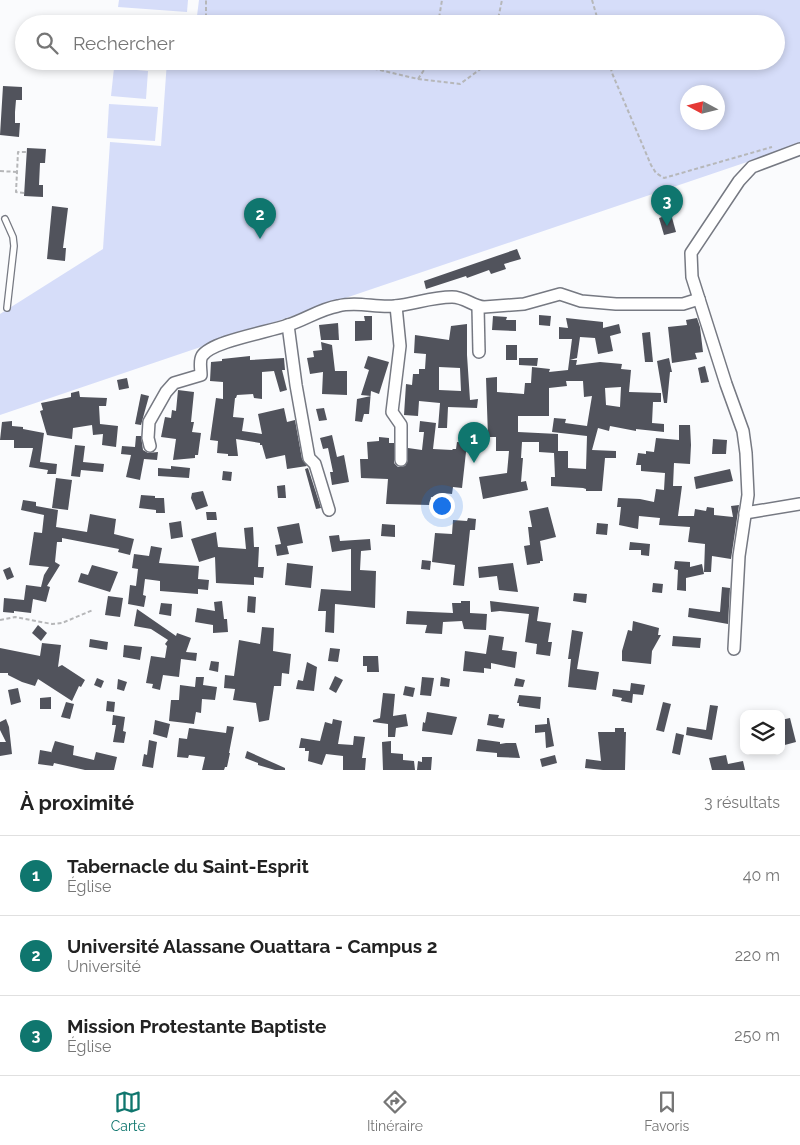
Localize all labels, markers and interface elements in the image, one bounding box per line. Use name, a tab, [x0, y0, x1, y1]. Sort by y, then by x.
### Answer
search box	[15, 15, 785, 70]
icon: search	[33, 29, 61, 57]
text: Rechercher	[73, 32, 175, 54]
north arrow	[680, 85, 725, 130]
pin: 3	[651, 185, 683, 226]
pin: 2	[244, 198, 276, 239]
pin: 1	[458, 422, 490, 463]
your location	[429, 493, 455, 519]
map controls	[740, 710, 785, 755]
button: layers	[740, 710, 785, 755]
text: À proximité	[20, 790, 134, 815]
text: 3 résultats	[704, 793, 780, 812]
text: Tabernacle du Saint-Esprit	[67, 855, 309, 877]
text: 1	[32, 866, 40, 885]
text: 40 m	[743, 866, 780, 885]
text: Église	[67, 877, 111, 896]
text: Université Alassane Ouattara - Campus 2	[67, 935, 437, 957]
text: 2	[31, 946, 41, 965]
text: 220 m	[735, 946, 780, 965]
text: Université	[67, 957, 141, 976]
text: Mission Protestante Baptiste	[67, 1015, 326, 1037]
text: 3	[32, 1026, 40, 1045]
text: 250 m	[734, 1026, 780, 1045]
text: Église	[67, 1037, 111, 1056]
tab: Carte	[111, 1088, 146, 1134]
tab: Itinéraire	[367, 1088, 423, 1134]
tab: Favoris	[644, 1088, 689, 1134]

